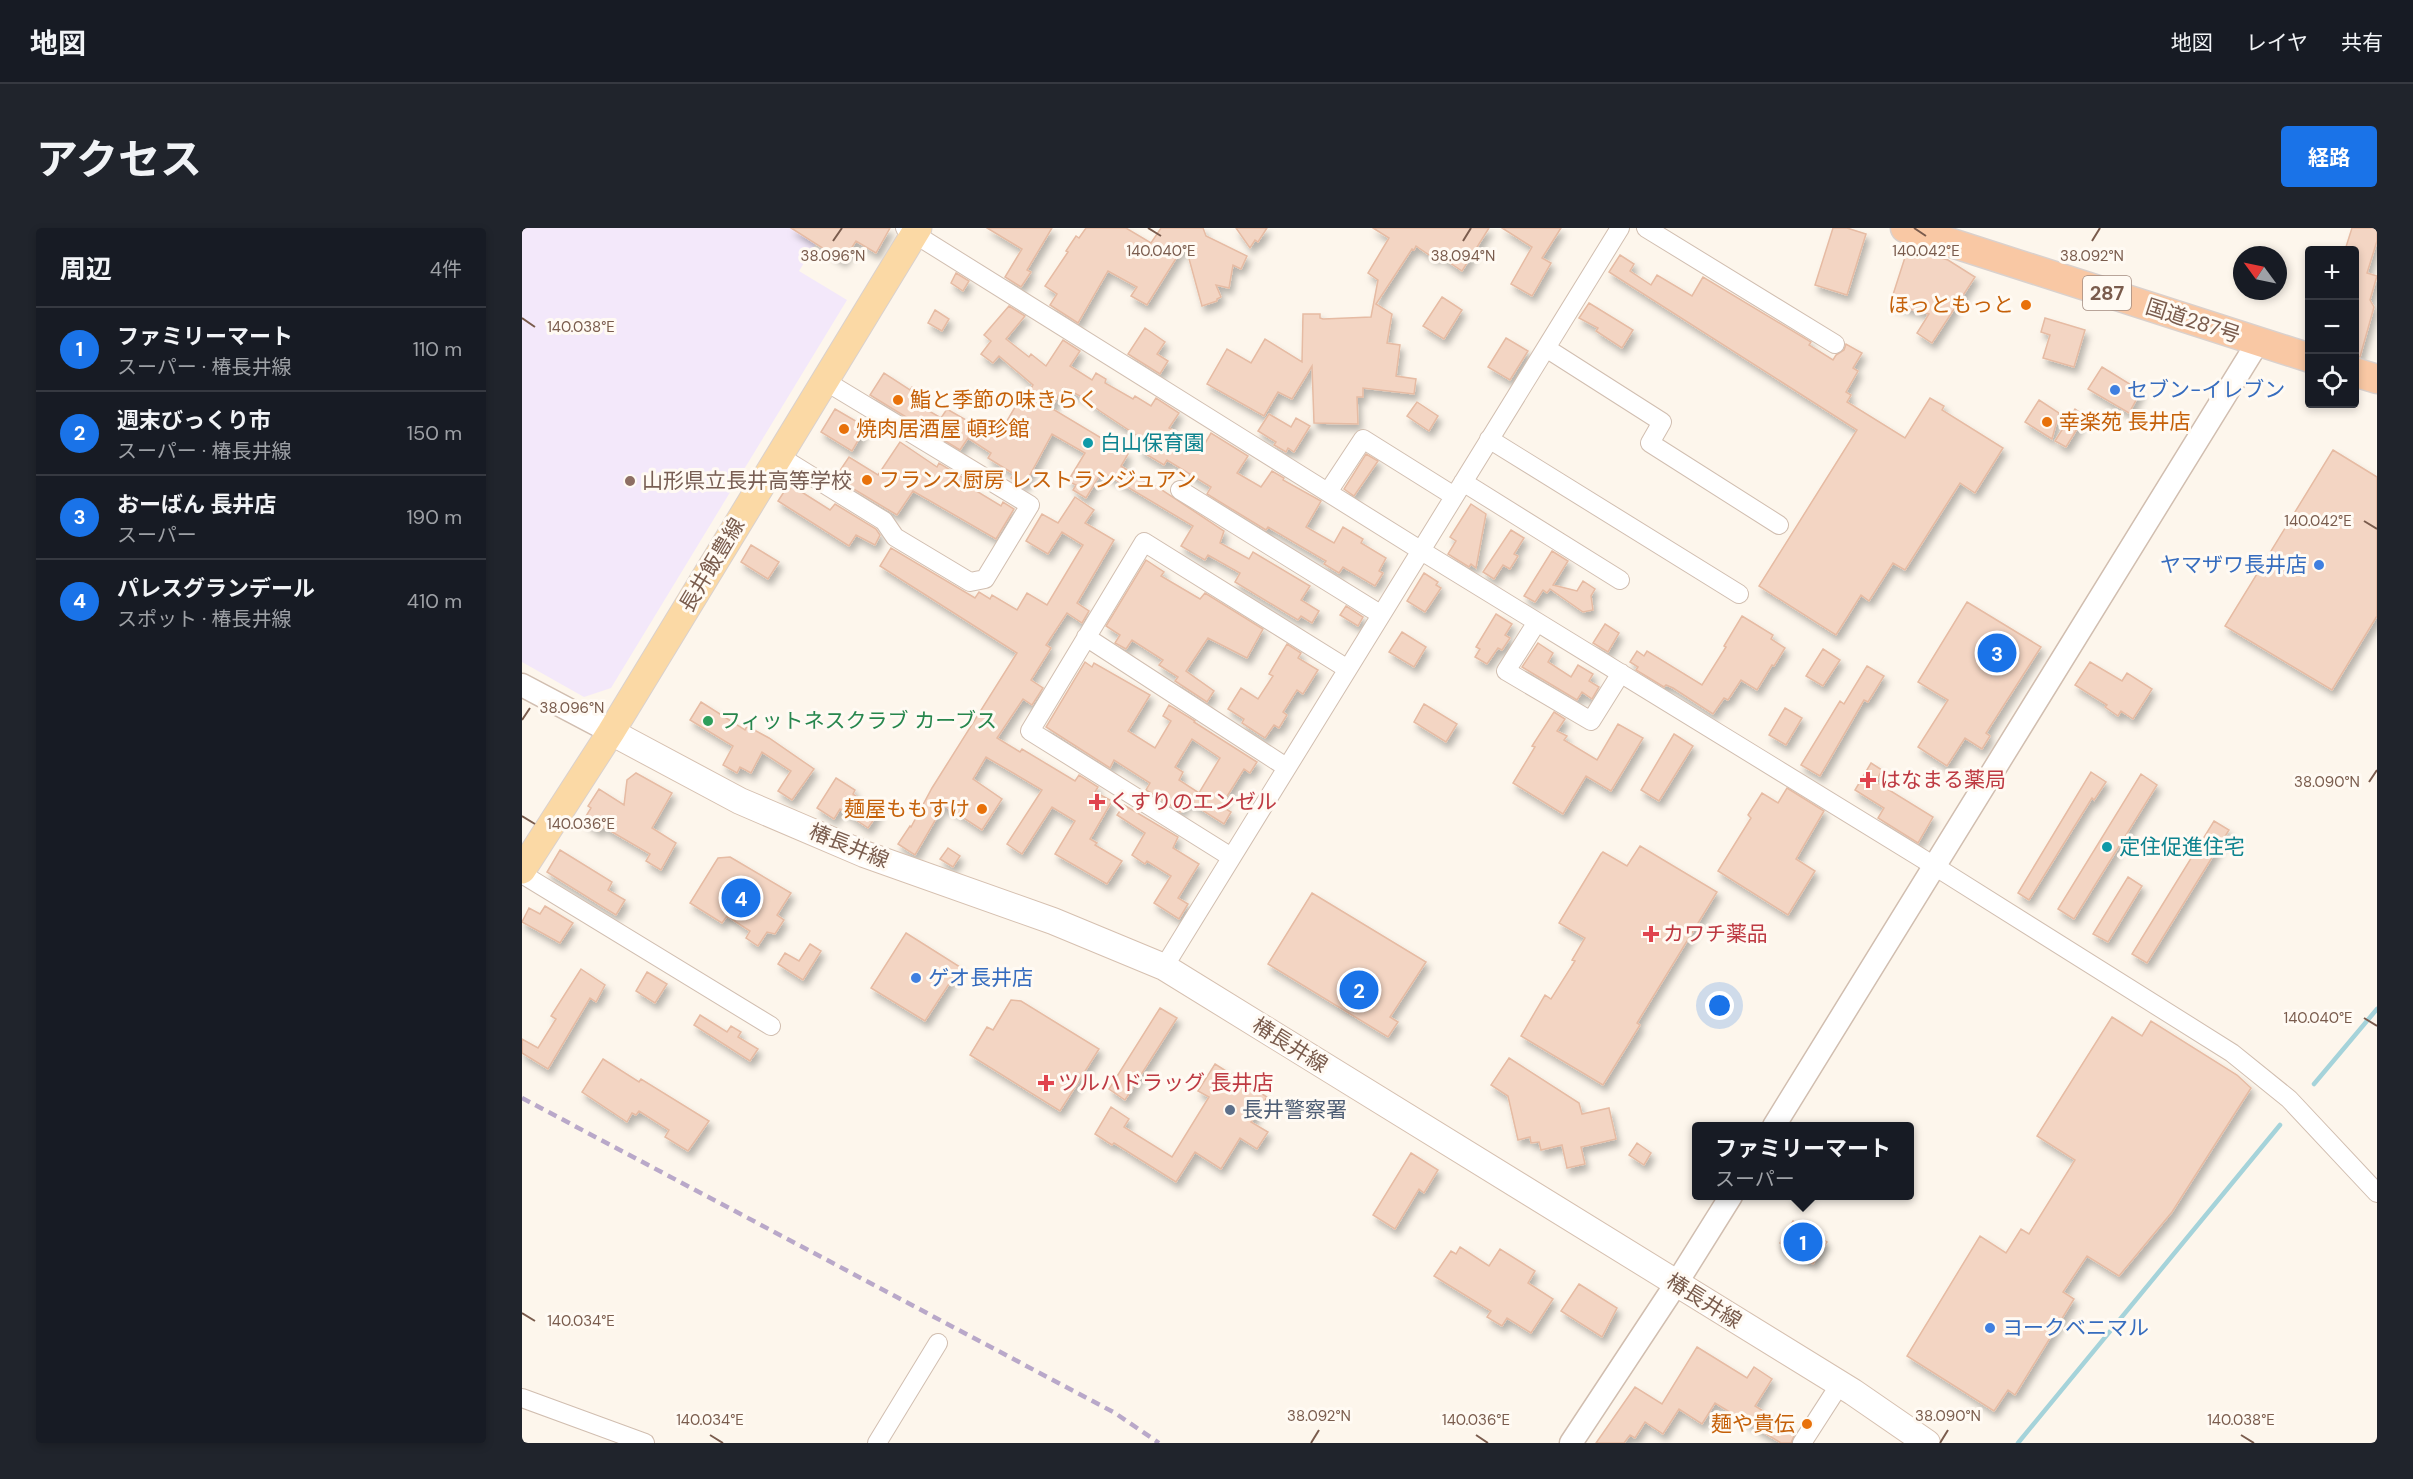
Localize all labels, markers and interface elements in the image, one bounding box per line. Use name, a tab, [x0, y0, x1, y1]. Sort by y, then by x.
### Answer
text: 地図	[30, 25, 86, 62]
text: 地図	[2171, 29, 2213, 57]
text: レイヤ	[2246, 29, 2308, 57]
text: 共有	[2341, 29, 2383, 57]
button: 経路	[2281, 126, 2377, 187]
text: アクセス	[36, 132, 202, 187]
text: 140.040°E	[1126, 241, 1196, 261]
text: 140.042°E	[1892, 241, 1960, 261]
text: 38.096°N	[801, 246, 865, 266]
text: 38.094°N	[1431, 246, 1495, 266]
text: 38.092°N	[2060, 246, 2124, 266]
north arrow	[2233, 246, 2287, 300]
map controls	[2305, 246, 2359, 408]
button: +	[2305, 246, 2359, 300]
text: 周辺	[60, 252, 112, 286]
text: 4件	[430, 256, 462, 282]
road number: 287	[2083, 276, 2131, 310]
place label: ほっともっと	[1888, 291, 2014, 319]
street label: 国道287号	[2142, 293, 2244, 349]
marker: ほっともっと	[2019, 298, 2033, 312]
button: −	[2305, 300, 2359, 354]
text: 140.038°E	[547, 317, 615, 337]
text: ファミリーマート	[117, 322, 293, 351]
text: 1	[76, 336, 83, 362]
text: 110 m	[413, 336, 462, 362]
text: スーパー · 椿長井線	[117, 354, 291, 380]
button: locate	[2305, 354, 2359, 408]
place label: セブン-イレブン	[2127, 376, 2285, 404]
marker: セブン-イレブン	[2108, 383, 2122, 397]
place label: 鮨と季節の味きらく	[910, 386, 1099, 414]
marker: 鮨と季節の味きらく	[891, 393, 905, 407]
text: 週末びっくり市	[117, 406, 271, 435]
place label: 幸楽苑 長井店	[2059, 408, 2191, 436]
place label: 焼肉居酒屋 頓珍館	[856, 415, 1030, 443]
marker: 幸楽苑 長井店	[2040, 415, 2054, 429]
text: 2	[74, 420, 85, 446]
text: 150 m	[407, 420, 462, 446]
marker: 焼肉居酒屋 頓珍館	[837, 422, 851, 436]
place label: 白山保育園	[1100, 429, 1205, 457]
marker: 白山保育園	[1081, 436, 1095, 450]
text: スーパー · 椿長井線	[117, 438, 291, 464]
place label: フランス厨房 レストランジュアン	[879, 466, 1196, 494]
place label: 山形県立長井高等学校	[642, 467, 852, 495]
marker: フランス厨房 レストランジュアン	[860, 473, 874, 487]
marker: 山形県立長井高等学校	[623, 474, 637, 488]
text: おーばん 長井店	[117, 490, 276, 519]
text: 3	[73, 504, 86, 530]
text: 190 m	[406, 504, 462, 530]
text: 140.042°E	[2284, 511, 2352, 531]
street label: 長井飯豊線	[673, 513, 751, 617]
text: スーパー	[117, 522, 197, 548]
place label: ヤマザワ長井店	[2160, 551, 2307, 579]
marker: ヤマザワ長井店	[2312, 558, 2326, 572]
text: パレスグランデール	[117, 574, 315, 603]
text: 4	[73, 588, 86, 614]
text: 410 m	[407, 588, 462, 614]
text: スポット · 椿長井線	[117, 606, 292, 632]
pin: 3	[1978, 630, 2016, 676]
text: 38.096°N	[540, 698, 604, 718]
place label: フィットネスクラブ カーブス	[720, 707, 997, 735]
marker: フィットネスクラブ カーブス	[701, 714, 715, 728]
place label: はなまる薬局	[1880, 766, 2006, 794]
text: 38.090°N	[2294, 772, 2360, 792]
marker: はなまる薬局	[1861, 773, 1875, 787]
place label: くすりのエンゼル	[1109, 788, 1277, 816]
place label: 麺屋ももすけ	[844, 795, 970, 823]
marker: くすりのエンゼル	[1090, 795, 1104, 809]
marker: 麺屋ももすけ	[975, 802, 989, 816]
text: 140.036°E	[547, 814, 615, 834]
street label: 椿長井線	[805, 817, 893, 875]
place label: 定住促進住宅	[2119, 833, 2245, 861]
marker: 定住促進住宅	[2100, 840, 2114, 854]
pin: 4	[722, 876, 760, 920]
place label: カワチ薬品	[1663, 920, 1768, 948]
marker: カワチ薬品	[1644, 927, 1658, 941]
place label: ゲオ長井店	[928, 964, 1033, 992]
pin: 2	[1340, 968, 1378, 1012]
marker: ゲオ長井店	[909, 971, 923, 985]
your location	[1705, 991, 1734, 1020]
text: 140.040°E	[2283, 1008, 2353, 1028]
street label: 椿長井線	[1247, 1011, 1333, 1079]
place label: ツルハドラッグ 長井店	[1058, 1069, 1274, 1097]
marker: ツルハドラッグ 長井店	[1039, 1076, 1053, 1090]
place label: 長井警察署	[1242, 1096, 1347, 1124]
marker: 長井警察署	[1223, 1103, 1237, 1117]
popup	[1692, 1122, 1914, 1200]
text: ファミリーマート	[1715, 1134, 1891, 1163]
text: スーパー	[1715, 1166, 1795, 1192]
pin: 1	[1784, 1220, 1822, 1264]
street label: 椿長井線	[1661, 1267, 1747, 1335]
text: 140.034°E	[547, 1311, 615, 1331]
place label: ヨークベニマル	[2002, 1314, 2149, 1342]
marker: ヨークベニマル	[1983, 1321, 1997, 1335]
text: 38.092°N	[1287, 1406, 1351, 1426]
text: 38.090°N	[1915, 1406, 1981, 1426]
text: 140.034°E	[676, 1410, 744, 1430]
text: 140.036°E	[1442, 1410, 1510, 1430]
place label: 麺や貴伝	[1711, 1410, 1795, 1438]
text: 140.038°E	[2207, 1410, 2275, 1430]
marker: 麺や貴伝	[1800, 1417, 1814, 1431]

